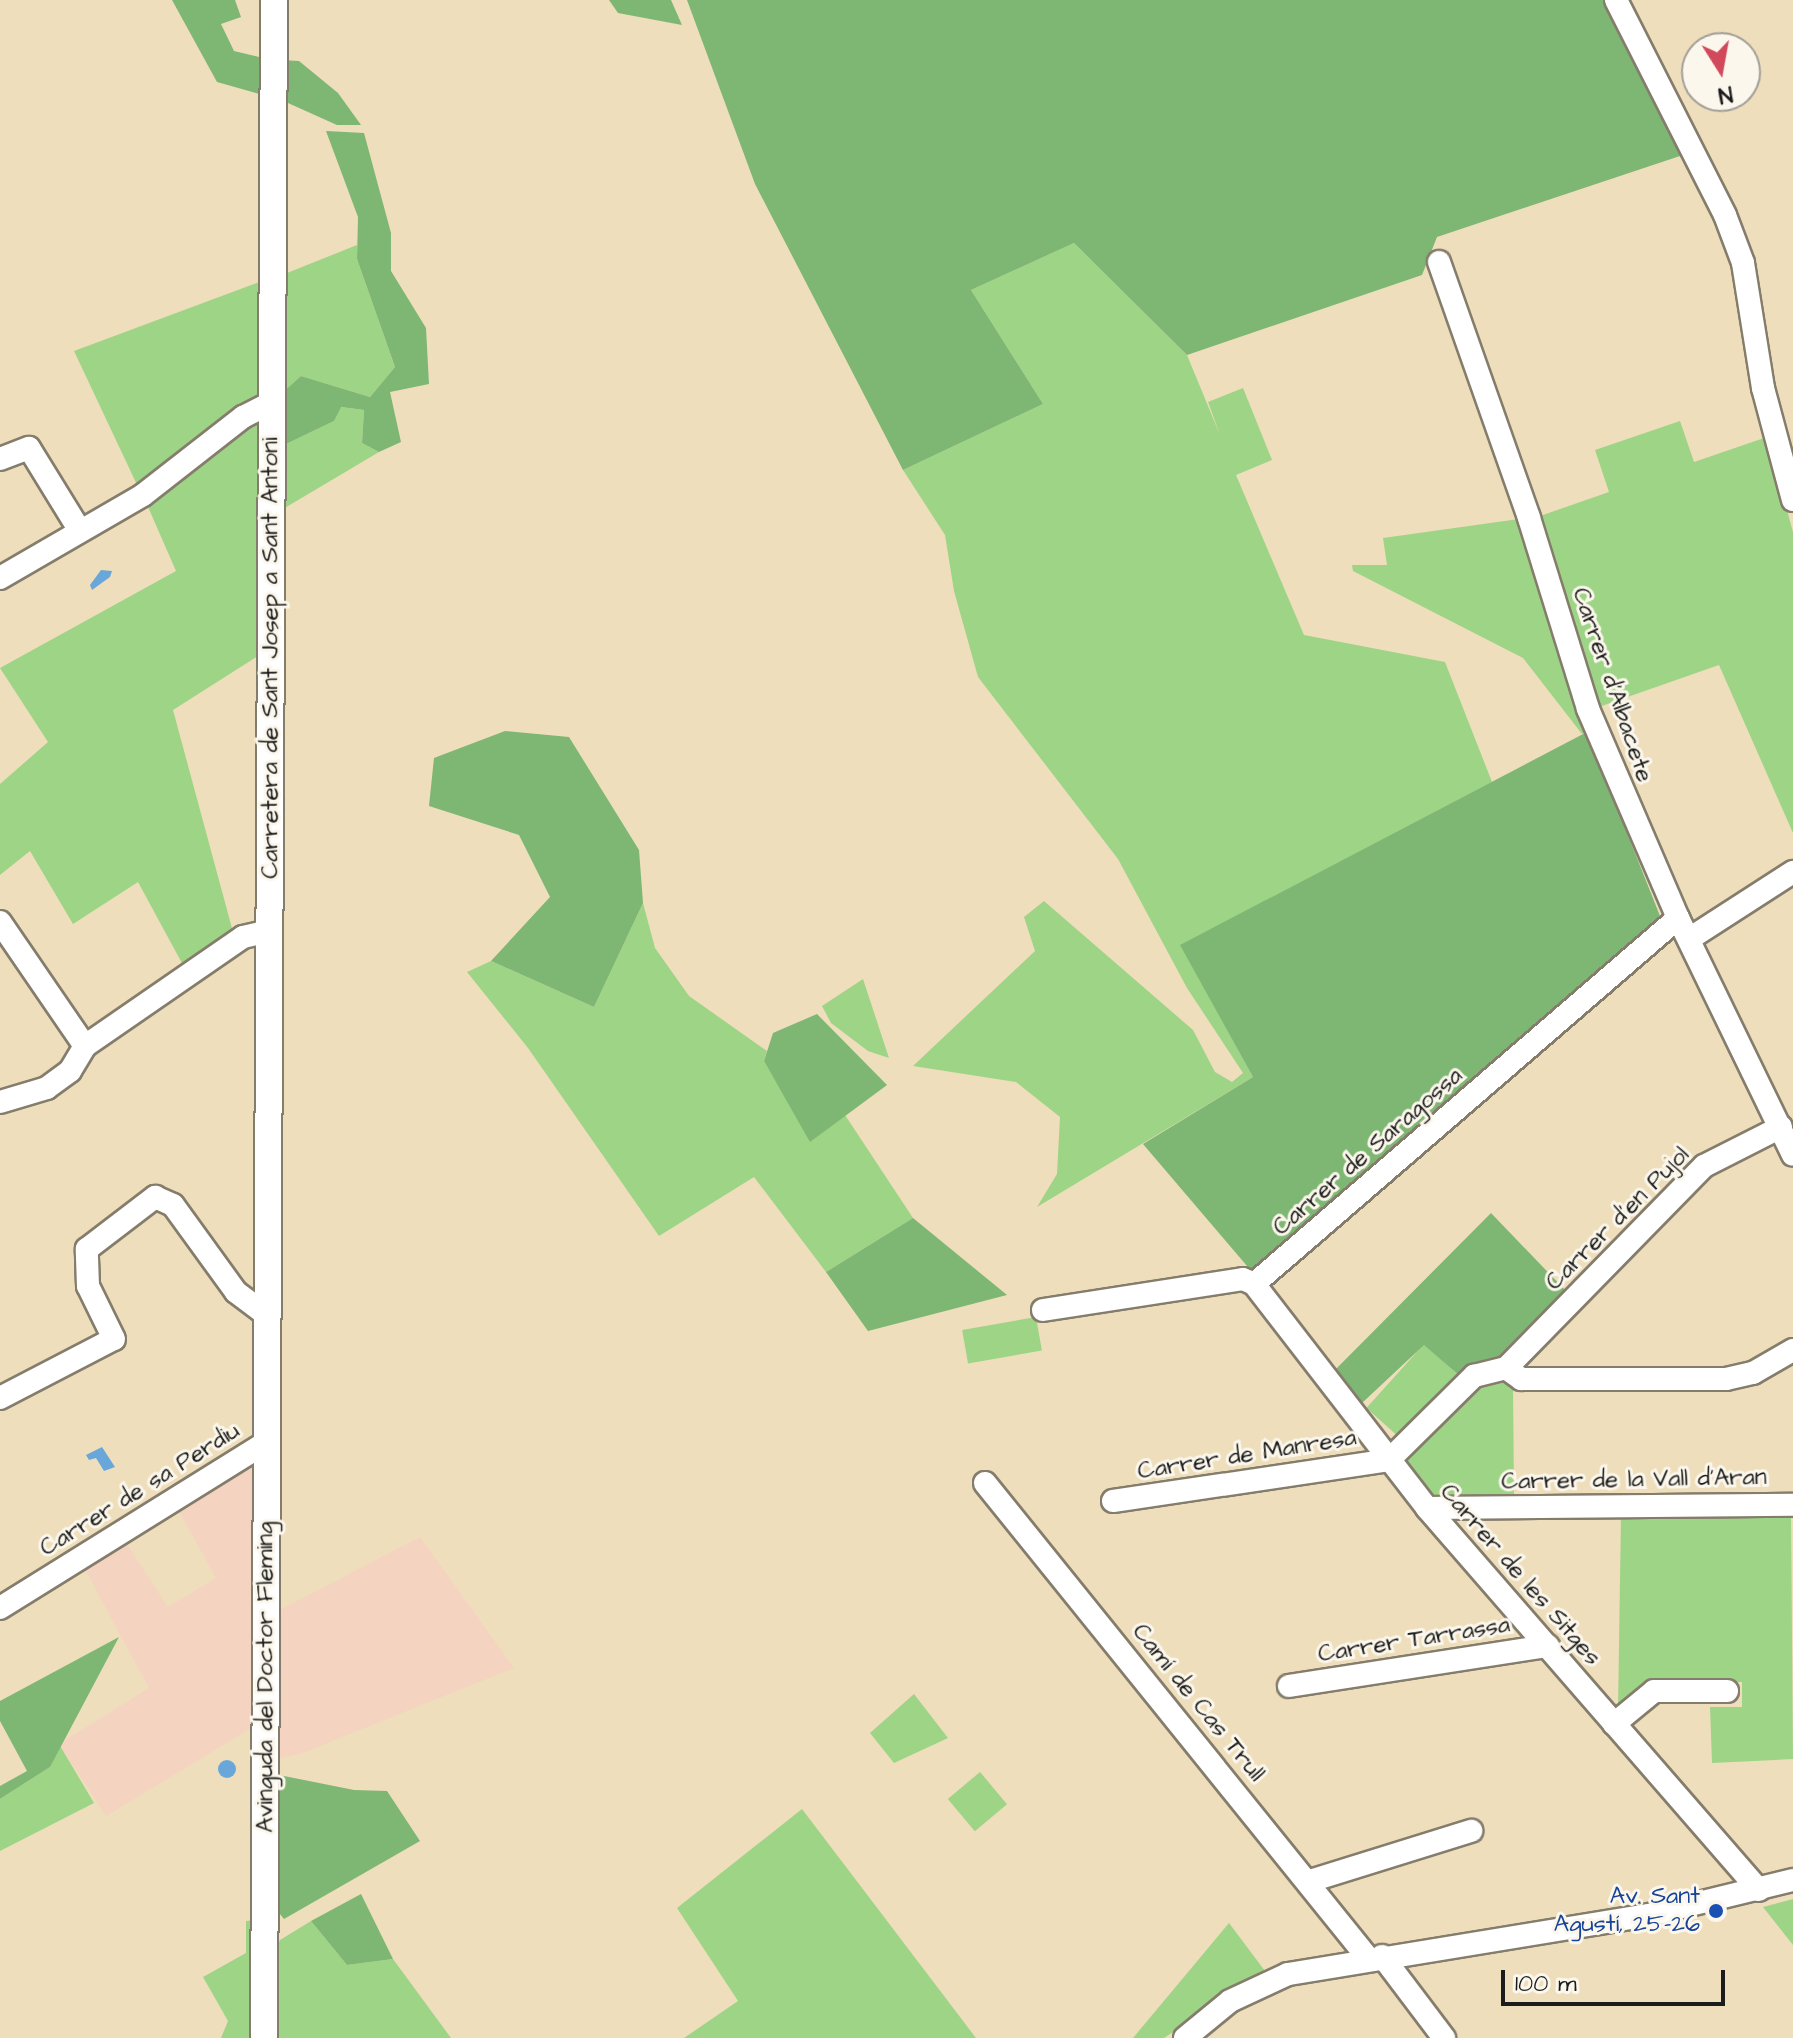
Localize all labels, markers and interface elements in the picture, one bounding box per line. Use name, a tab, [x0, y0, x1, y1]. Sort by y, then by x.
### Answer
north arrow	[1681, 32, 1761, 112]
text: N	[1716, 78, 1735, 111]
street label: Carretera de Sant Josep a Sant Antoni	[257, 437, 285, 879]
street label: Carrer d'Albacete	[1565, 584, 1659, 786]
street label: Carrer de Saragossa	[1267, 1062, 1469, 1242]
street label: Carrer d'en Pujol	[1540, 1141, 1696, 1297]
street label: Carrer de sa Perdiu	[35, 1417, 245, 1563]
street label: Carrer de Manresa	[1136, 1423, 1358, 1487]
street label: Carrer de la Vall d'Aran	[1501, 1463, 1767, 1497]
street label: Carrer de les Sitges	[1433, 1478, 1607, 1672]
street label: Avinguda del Doctor Fleming	[252, 1521, 280, 1833]
street label: Carrer Tarrassa	[1316, 1611, 1512, 1669]
street label: Camí de Cas Trull	[1126, 1618, 1270, 1788]
place label: Av. Sant Agustí, 25-26	[1554, 1883, 1700, 1939]
marker: Av. Sant Agustí, 25-26	[1707, 1902, 1725, 1920]
scale bar	[1505, 1954, 1729, 2004]
text: 100 m	[1515, 1967, 1577, 2001]

